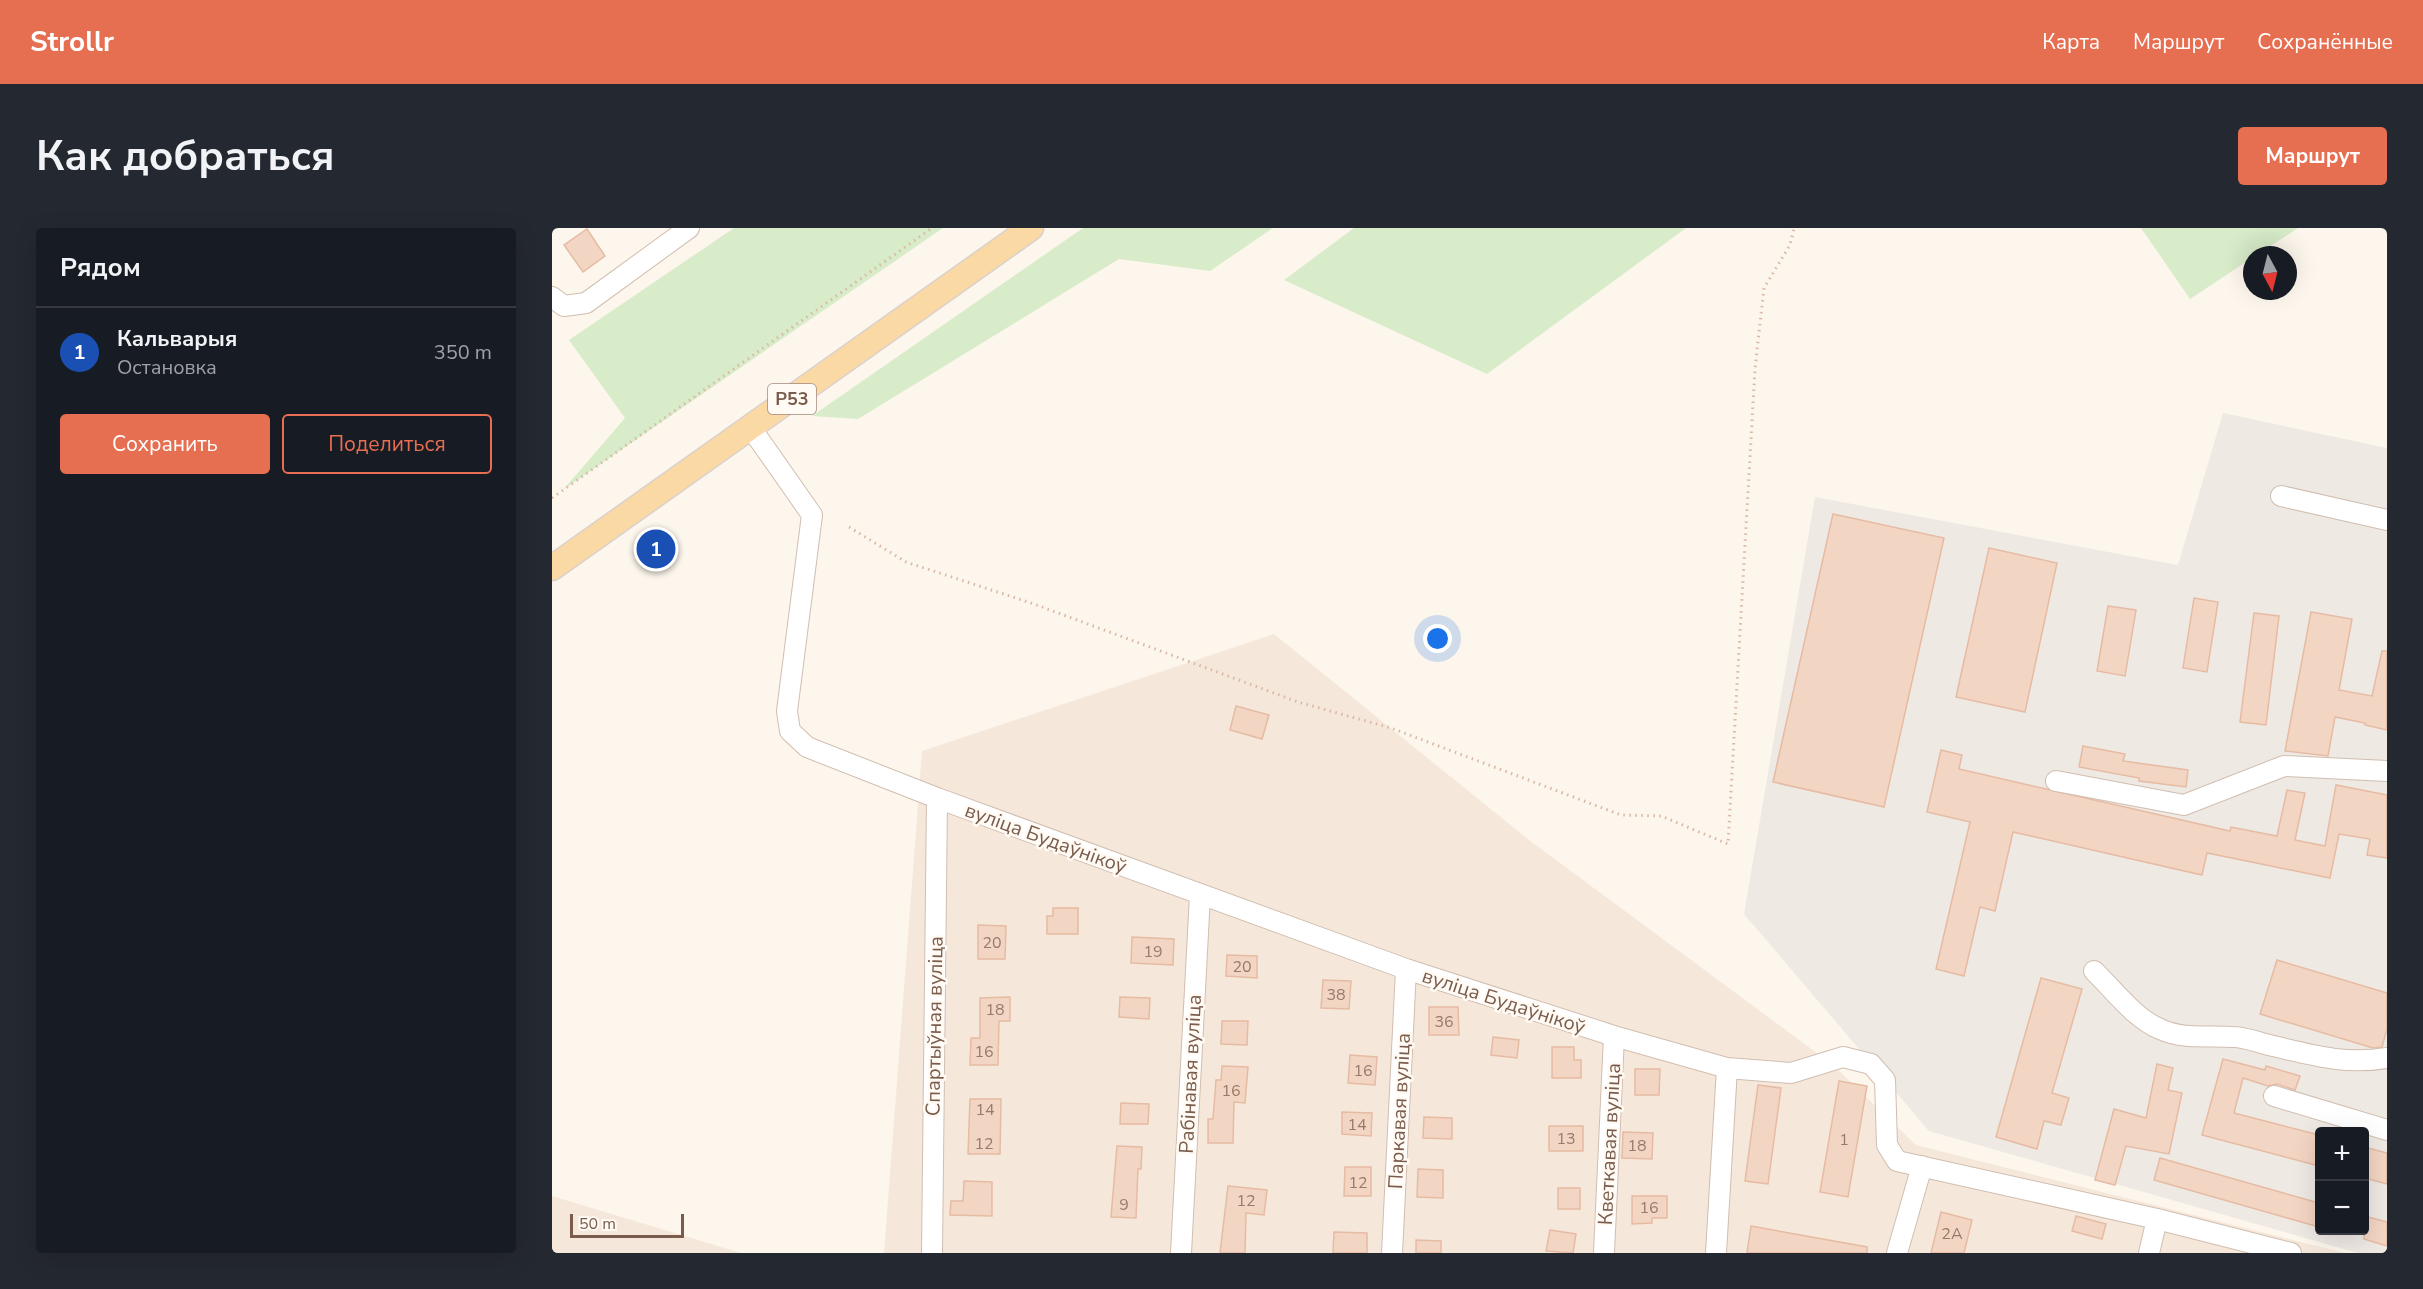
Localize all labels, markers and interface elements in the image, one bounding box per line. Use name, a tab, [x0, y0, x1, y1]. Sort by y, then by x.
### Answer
text: Strollr	[30, 23, 114, 61]
text: Карта	[2042, 28, 2100, 56]
text: Маршрут	[2133, 28, 2224, 56]
text: Сохранённые	[2257, 28, 2393, 56]
button: Маршрут	[2238, 127, 2387, 185]
text: Как добраться	[36, 128, 335, 185]
north arrow	[2243, 246, 2297, 300]
text: Рядом	[60, 250, 141, 285]
text: Кальварыя	[117, 324, 237, 354]
text: 1	[74, 339, 86, 366]
text: 350 m	[434, 339, 492, 366]
text: Остановка	[117, 354, 217, 381]
road number: Р53	[768, 384, 816, 414]
button: Сохранить	[60, 414, 270, 474]
button: Поделиться	[282, 414, 492, 474]
pin: 1	[636, 526, 676, 572]
your location	[1423, 624, 1452, 653]
street label: вуліца Будаўнікоў	[961, 797, 1131, 880]
house number: 20	[982, 932, 1002, 954]
street label: Спартыўная вуліца	[919, 936, 950, 1116]
house number: 19	[1143, 941, 1163, 963]
house number: 20	[1232, 956, 1252, 978]
street label: вуліца Будаўнікоў	[1419, 962, 1590, 1041]
house number: 38	[1326, 984, 1346, 1006]
street label: Рабінавая вуліца	[1173, 994, 1208, 1154]
house number: 18	[985, 999, 1005, 1021]
house number: 36	[1434, 1011, 1454, 1033]
street label: Паркавая вуліца	[1382, 1032, 1417, 1190]
house number: 16	[974, 1041, 994, 1063]
house number: 16	[1353, 1060, 1373, 1082]
street label: Кветкавая вуліца	[1592, 1062, 1627, 1226]
house number: 16	[1221, 1080, 1241, 1102]
house number: 14	[975, 1099, 995, 1121]
house number: 14	[1347, 1114, 1367, 1136]
map controls	[2315, 1127, 2369, 1235]
button: +	[2315, 1127, 2369, 1181]
house number: 13	[1556, 1128, 1576, 1150]
house number: 1	[1839, 1129, 1849, 1151]
house number: 12	[974, 1133, 994, 1155]
house number: 18	[1627, 1135, 1647, 1157]
house number: 12	[1348, 1172, 1368, 1194]
button: −	[2315, 1181, 2369, 1235]
house number: 12	[1236, 1190, 1256, 1212]
house number: 9	[1119, 1194, 1129, 1216]
house number: 16	[1639, 1197, 1659, 1219]
scale bar	[570, 1211, 684, 1238]
text: 50 m	[579, 1213, 616, 1235]
house number: 2А	[1941, 1223, 1963, 1245]

